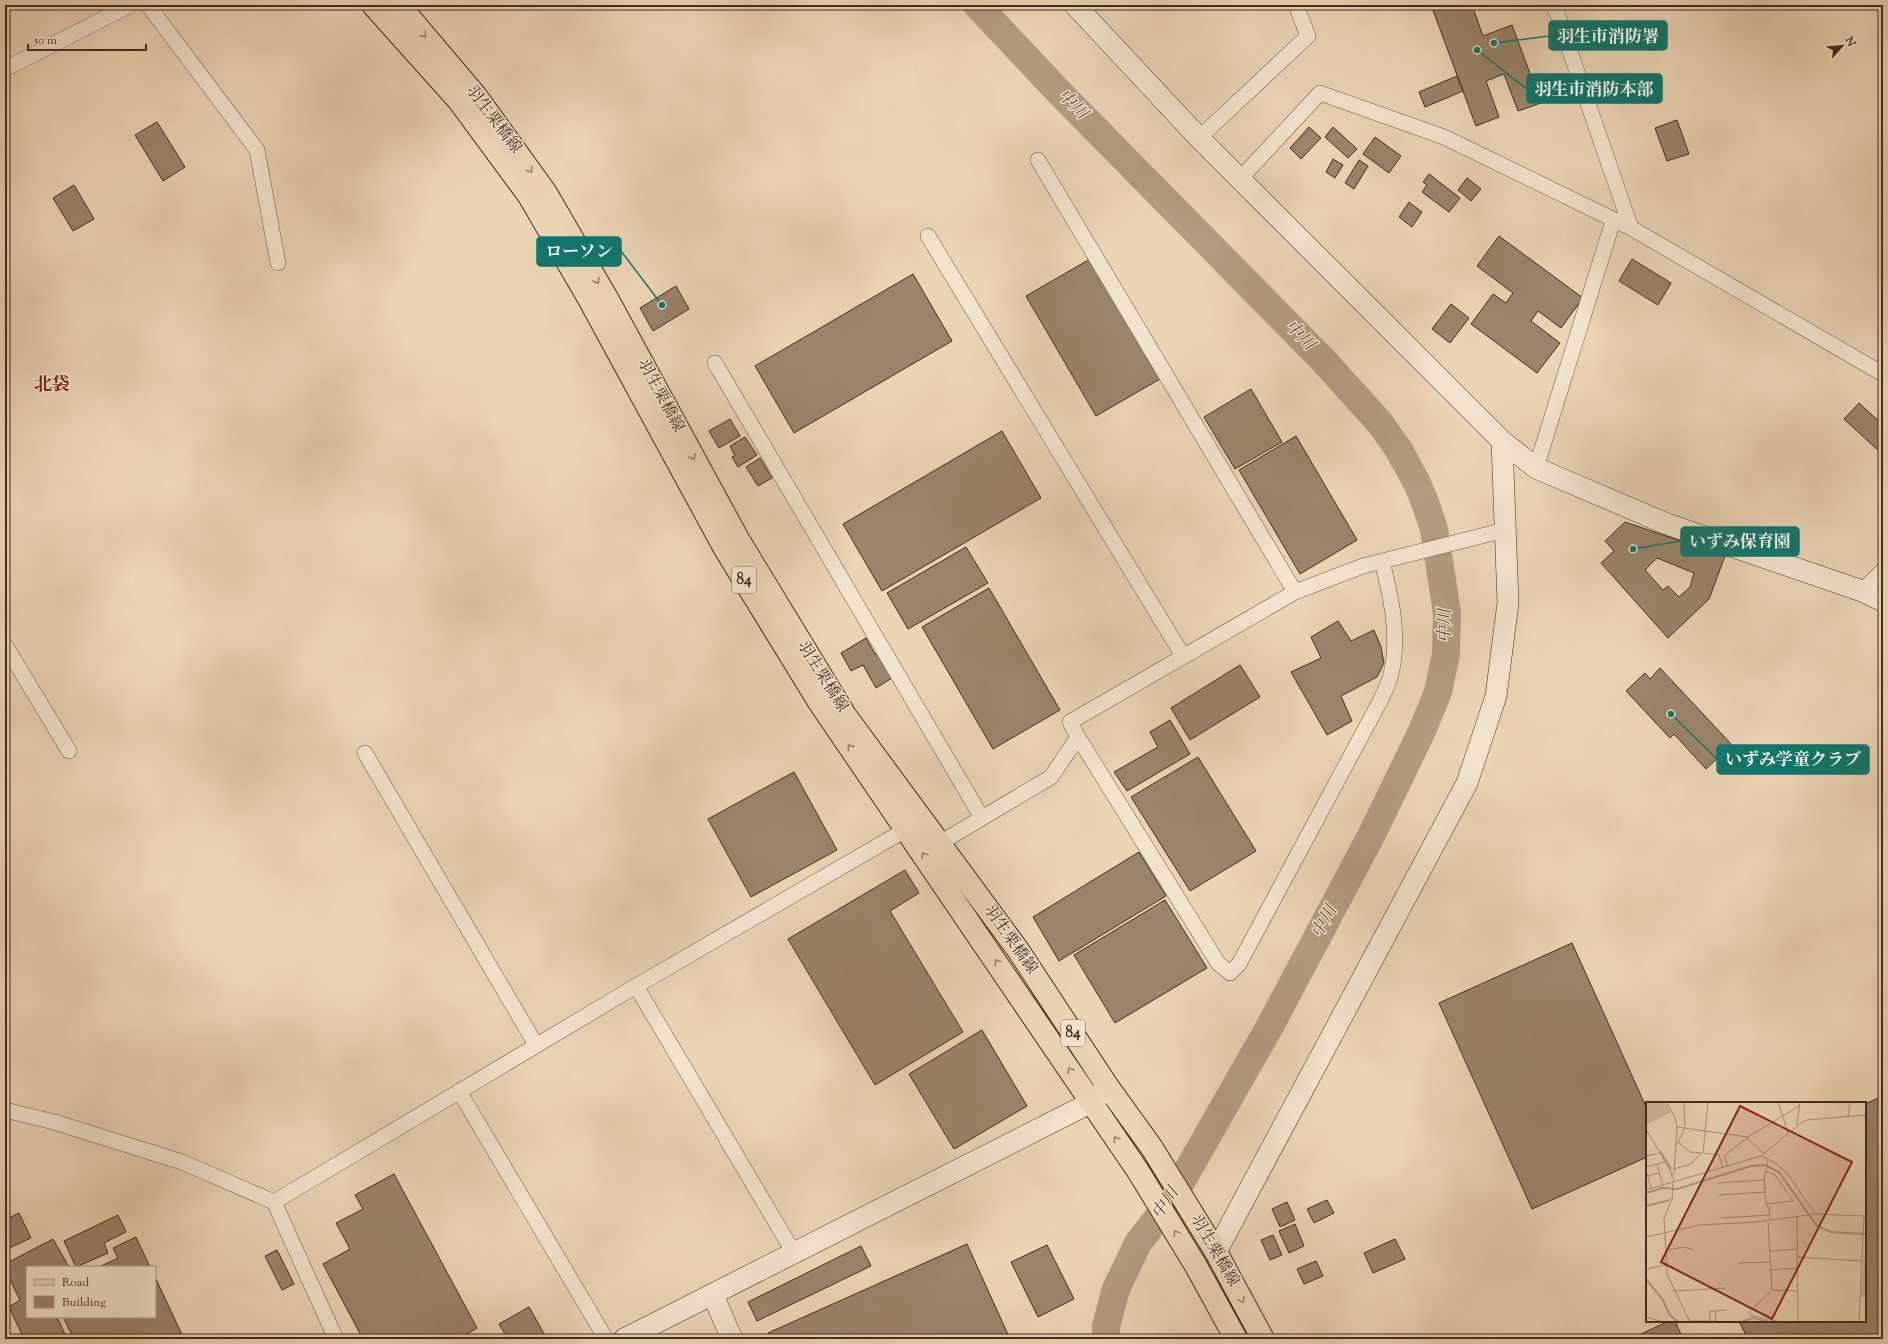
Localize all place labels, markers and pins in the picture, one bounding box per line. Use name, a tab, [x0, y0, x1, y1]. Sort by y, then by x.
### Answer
callout: 羽生市消防署	[1549, 21, 1667, 50]
callout: 羽生市消防本部	[1527, 74, 1662, 103]
callout: ローソン	[537, 237, 621, 266]
callout: いずみ保育園	[1681, 527, 1799, 556]
callout: いずみ学童クラブ	[1717, 745, 1869, 774]

